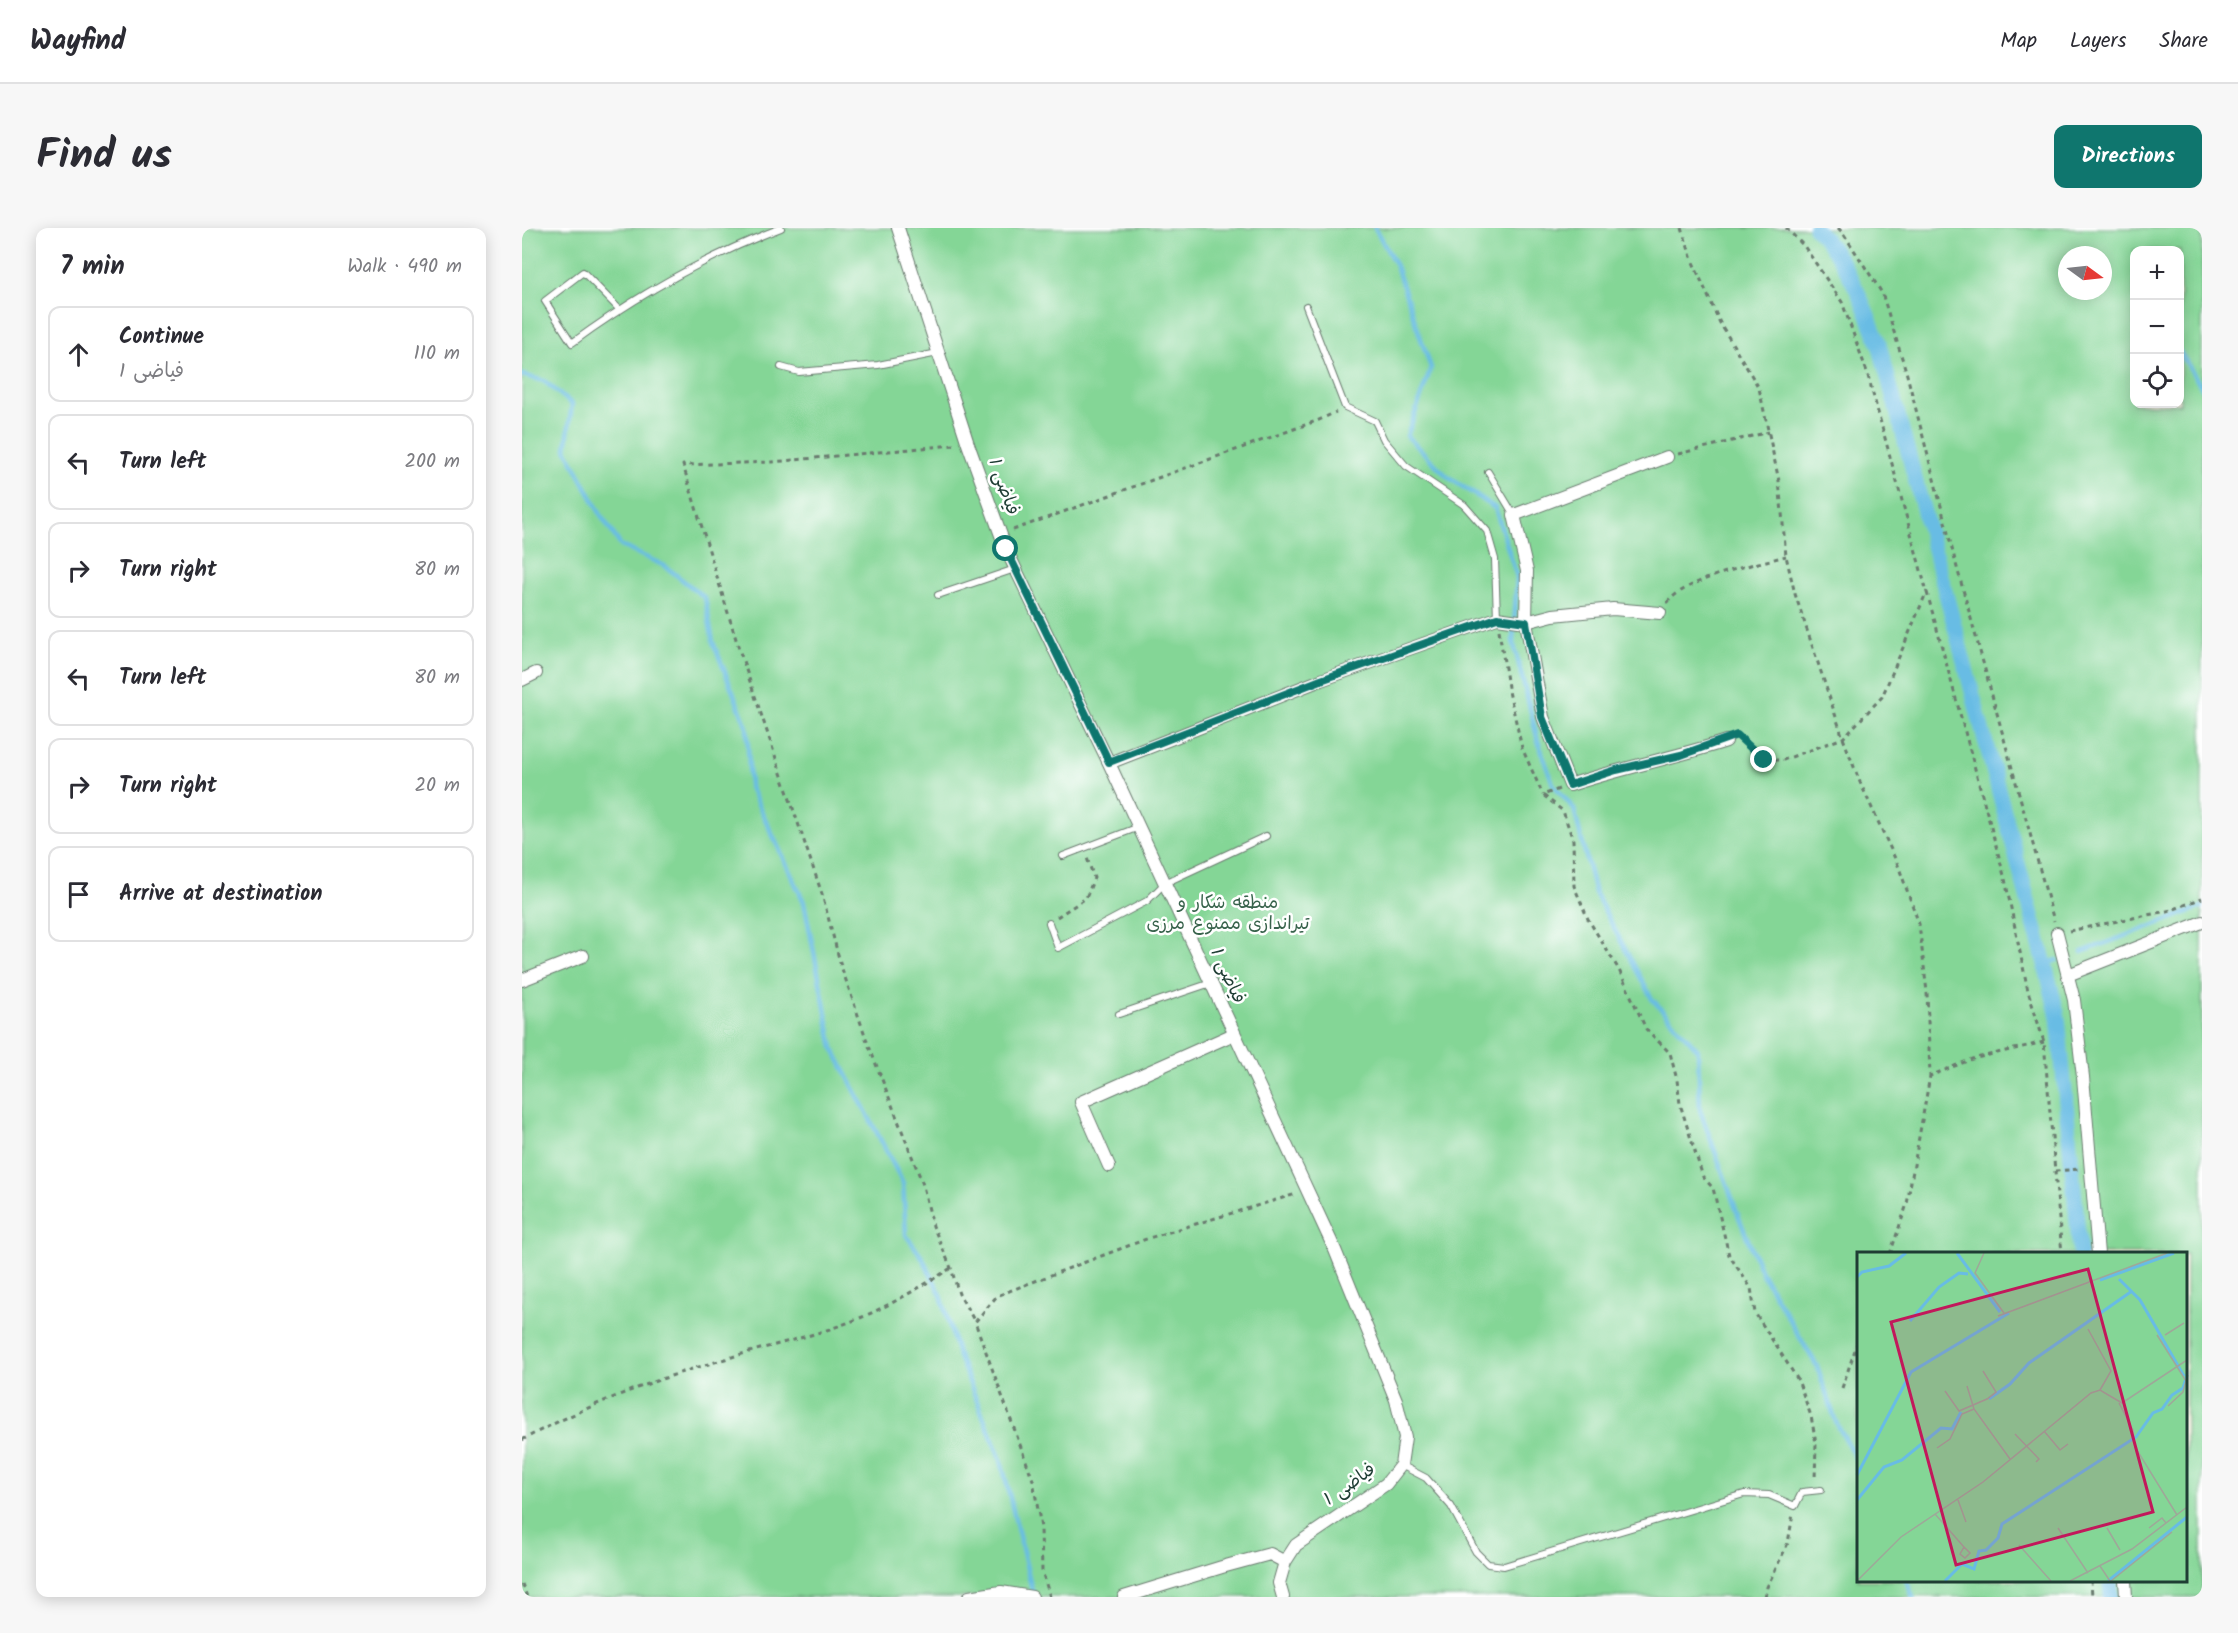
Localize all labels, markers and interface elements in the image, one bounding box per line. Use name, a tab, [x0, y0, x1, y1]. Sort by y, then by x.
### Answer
text: Wayfind	[30, 19, 126, 64]
text: Map	[2000, 25, 2037, 58]
text: Layers	[2070, 25, 2126, 58]
text: Share	[2159, 25, 2208, 58]
text: Find us	[36, 123, 172, 190]
button: Directions	[2054, 125, 2202, 188]
text: 7 min	[60, 246, 125, 288]
north arrow	[2058, 246, 2112, 300]
map controls	[2130, 246, 2184, 408]
button: +	[2130, 246, 2184, 300]
text: Walk · 490 m	[347, 251, 462, 283]
button: −	[2130, 300, 2184, 354]
text: Continue	[119, 320, 204, 355]
icon: ahead	[62, 338, 95, 371]
text: 110 m	[414, 338, 460, 370]
button: locate	[2130, 354, 2184, 408]
text: فیاضی 1	[119, 356, 184, 388]
text: Turn left	[119, 445, 206, 480]
icon: left	[62, 446, 95, 479]
text: 200 m	[404, 446, 460, 478]
street label: فیاضی 1	[979, 455, 1027, 519]
route start	[992, 535, 1018, 561]
text: Turn right	[119, 553, 217, 588]
icon: right	[62, 554, 95, 587]
text: 80 m	[414, 554, 460, 586]
text: Turn left	[119, 661, 206, 696]
icon: left	[62, 662, 95, 695]
text: 80 m	[414, 662, 460, 694]
route end	[1750, 746, 1776, 772]
text: Turn right	[119, 769, 217, 804]
icon: right	[62, 770, 95, 803]
text: 20 m	[414, 770, 460, 802]
text: Arrive at destination	[119, 877, 322, 912]
icon: arrive	[62, 878, 95, 911]
park label: منطقه شکار و تیراندازی ممنوع مرزی	[1146, 889, 1310, 939]
street label: فیاضی 1	[1201, 943, 1253, 1009]
inset map	[1857, 1252, 2187, 1582]
street label: فیاضی 1	[1318, 1456, 1382, 1514]

